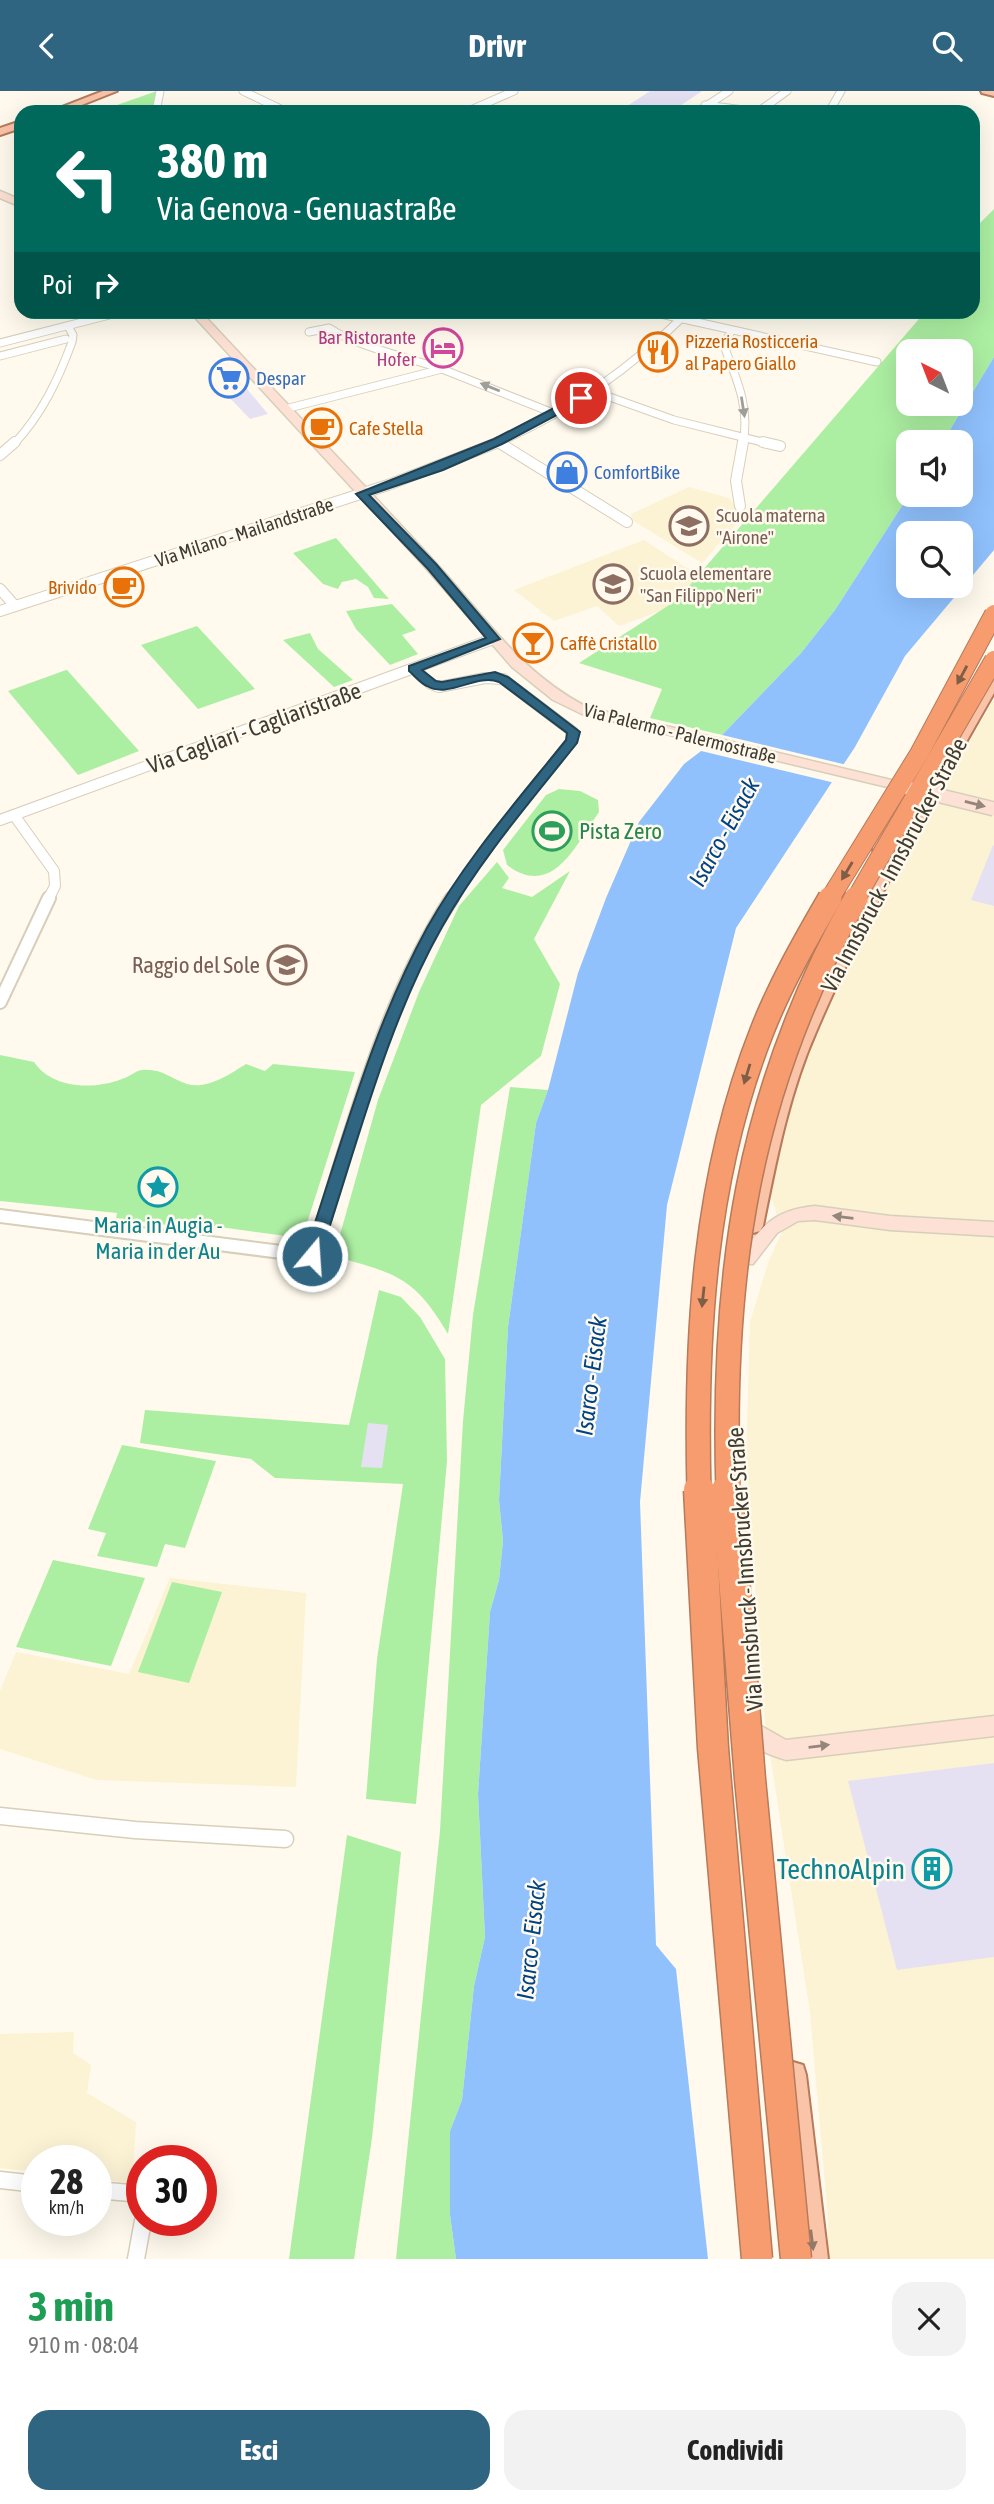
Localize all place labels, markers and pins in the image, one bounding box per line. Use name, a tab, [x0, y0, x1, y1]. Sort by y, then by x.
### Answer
place label: Bar Ristorante Hofer	[318, 326, 416, 370]
hotel icon: Bar Ristorante Hofer	[422, 327, 464, 369]
place label: Pizzeria Rosticceria al Papero Giallo	[685, 330, 818, 374]
restaurant icon: Pizzeria Rosticceria al Papero Giallo	[637, 331, 679, 373]
supermarket icon: Despar	[208, 357, 250, 399]
place label: Despar	[256, 367, 306, 389]
pin	[551, 368, 611, 428]
cafe icon: Cafe Stella	[301, 407, 343, 449]
place label: Cafe Stella	[349, 417, 424, 439]
shop icon: ComfortBike	[546, 451, 588, 493]
place label: ComfortBike	[594, 461, 680, 483]
place label: Scuola materna "Airone"	[716, 504, 826, 548]
school or university icon: Scuola materna "Airone"	[668, 505, 710, 547]
place label: Scuola elementare "San Filippo Neri"	[640, 562, 772, 606]
school or university icon: Scuola elementare "San Filippo Neri"	[592, 563, 634, 605]
cafe icon: Brivido	[103, 566, 145, 608]
place label: Brivido	[48, 576, 97, 598]
bar icon: Caffè Cristallo	[512, 622, 554, 664]
place label: Caffè Cristallo	[560, 632, 657, 654]
sports icon: Pista Zero	[531, 810, 573, 852]
place label: Pista Zero	[579, 818, 662, 844]
school or university icon: Raggio del Sole	[266, 944, 308, 986]
place label: Raggio del Sole	[132, 952, 260, 978]
place icon: Maria in Augia - Maria in der Au	[137, 1166, 179, 1208]
place label: Maria in Augia - Maria in der Au	[94, 1212, 223, 1264]
building icon: TechnoAlpin	[911, 1848, 953, 1890]
place label: TechnoAlpin	[777, 1853, 905, 1885]

